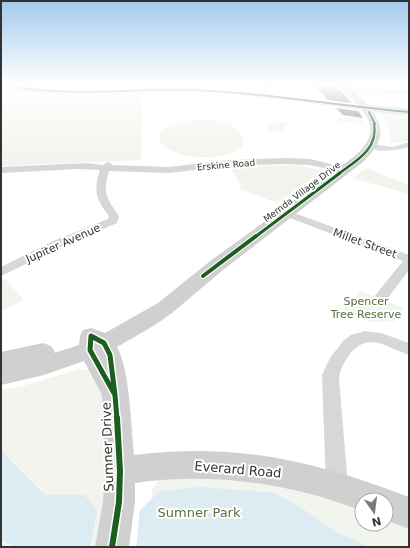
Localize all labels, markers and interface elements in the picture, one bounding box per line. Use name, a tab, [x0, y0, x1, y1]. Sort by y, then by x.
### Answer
street label: Erskine Road	[196, 157, 256, 173]
street label: Mernda Village Drive	[262, 160, 343, 224]
street label: Jupiter Avenue	[23, 221, 103, 266]
street label: Millet Street	[331, 226, 399, 261]
park label: Spencer Tree Reserve	[330, 295, 402, 321]
street label: Sumner Drive	[98, 402, 117, 492]
street label: Everard Road	[194, 458, 282, 481]
north arrow	[354, 492, 394, 532]
park label: Sumner Park	[158, 505, 241, 520]
text: N	[370, 514, 382, 529]

